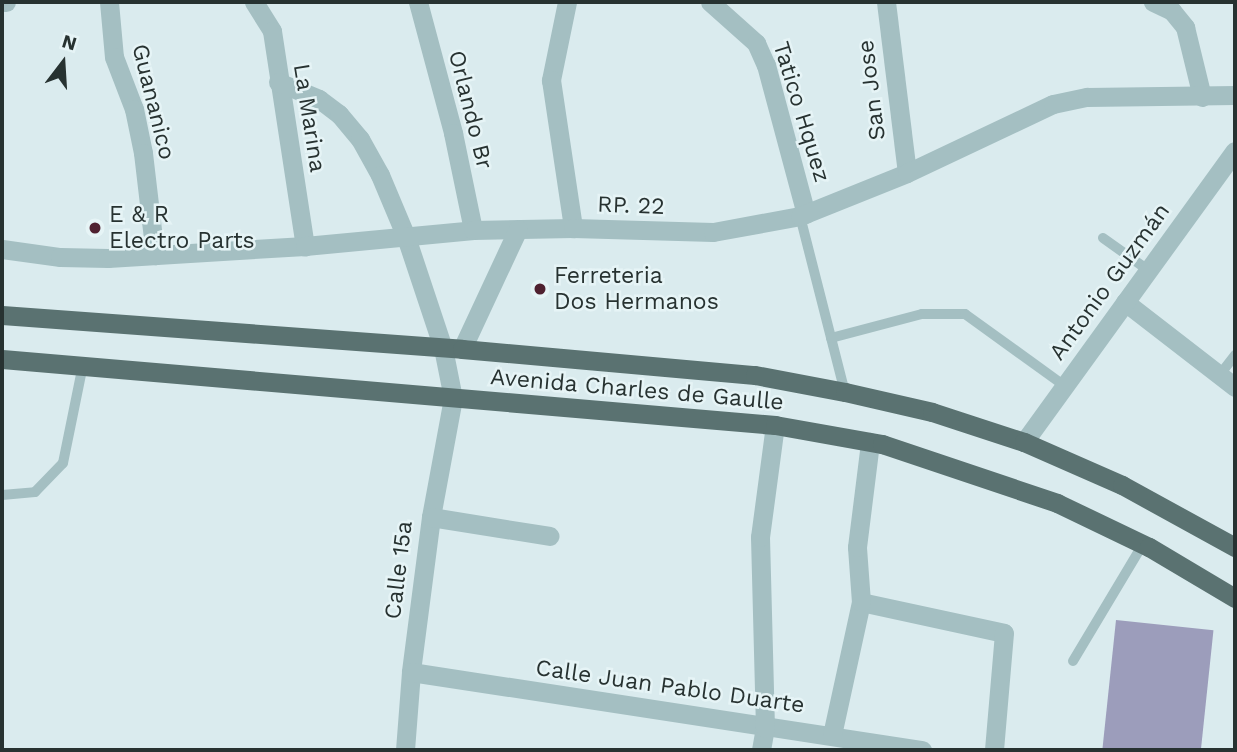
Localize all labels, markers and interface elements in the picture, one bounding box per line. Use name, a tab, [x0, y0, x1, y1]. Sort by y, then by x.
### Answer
north arrow	[28, 28, 98, 98]
text: N	[59, 29, 79, 55]
street label: San Jose	[852, 38, 892, 142]
street label: Tatico Hquez	[767, 39, 835, 185]
street label: Guananico	[125, 41, 181, 163]
street label: Orlando Br	[442, 48, 498, 172]
street label: La Marina	[287, 62, 331, 174]
street label: RP. 22	[597, 191, 665, 221]
street label: Antonio Guzmán	[1044, 198, 1176, 366]
place label: E & R Electro Parts	[109, 201, 255, 255]
marker: E & R Electro Parts	[87, 220, 103, 236]
place label: Ferreteria Dos Hermanos	[554, 262, 719, 316]
marker: Ferreteria Dos Hermanos	[532, 281, 548, 297]
street label: Avenida Charles de Gaulle	[489, 363, 785, 417]
street label: Calle 15a	[379, 519, 419, 621]
street label: Calle Juan Pablo Duarte	[534, 654, 806, 720]

